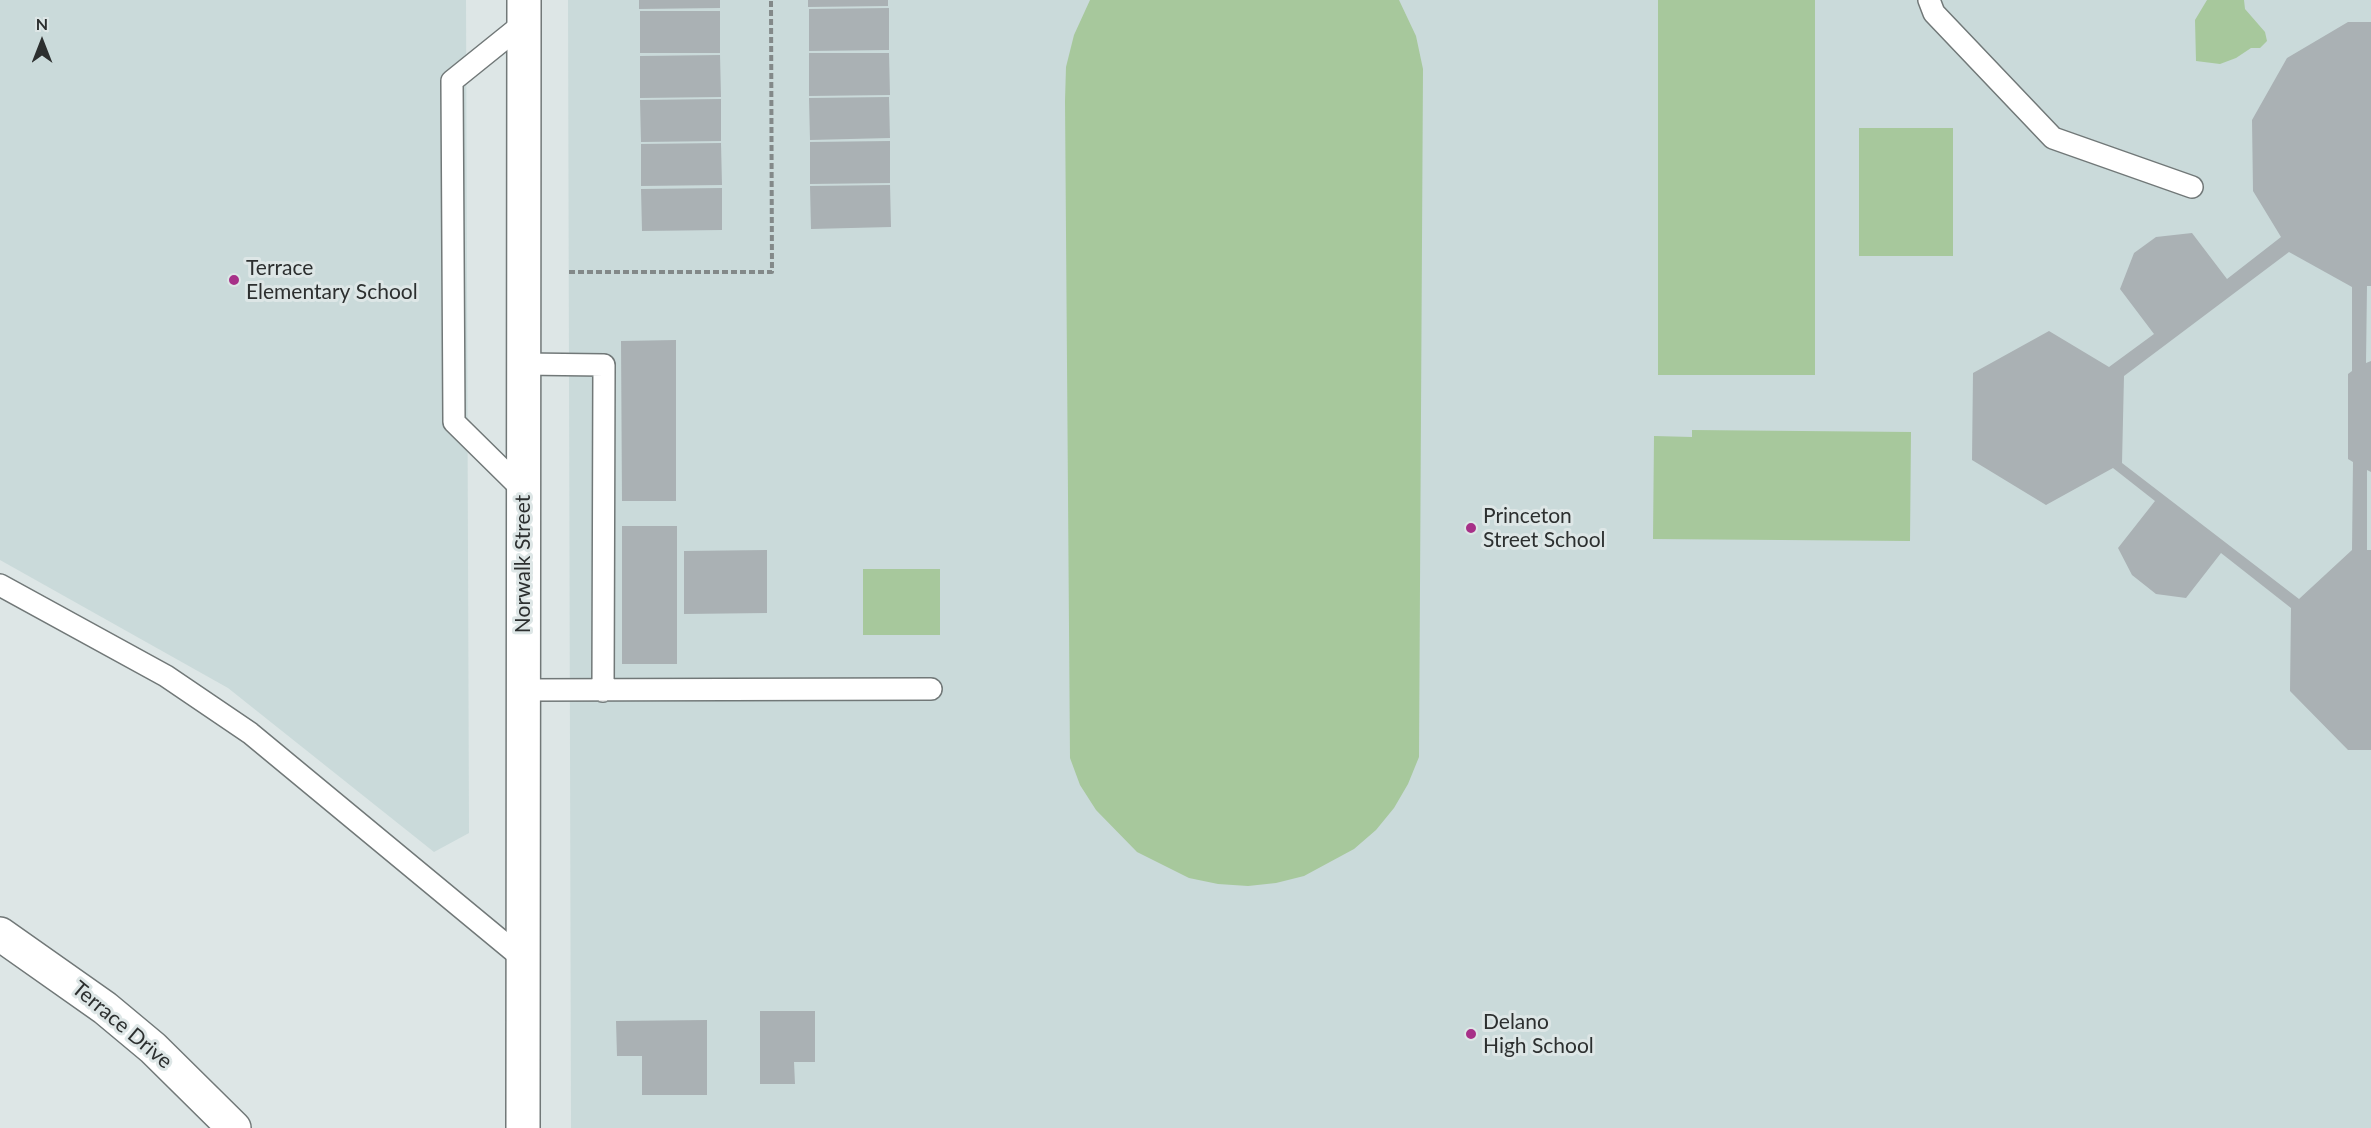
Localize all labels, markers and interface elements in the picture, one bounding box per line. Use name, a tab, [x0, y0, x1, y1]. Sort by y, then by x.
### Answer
north arrow	[12, 12, 72, 72]
text: N	[36, 14, 48, 33]
place label: Terrace Elementary School	[246, 255, 418, 305]
marker: Terrace Elementary School	[227, 273, 241, 287]
street label: Norwalk Street	[510, 495, 536, 633]
place label: Princeton Street School	[1483, 503, 1606, 553]
marker: Princeton Street School	[1464, 521, 1478, 535]
street label: Terrace Drive	[67, 976, 177, 1074]
place label: Delano High School	[1483, 1009, 1594, 1059]
marker: Delano High School	[1464, 1027, 1478, 1041]

